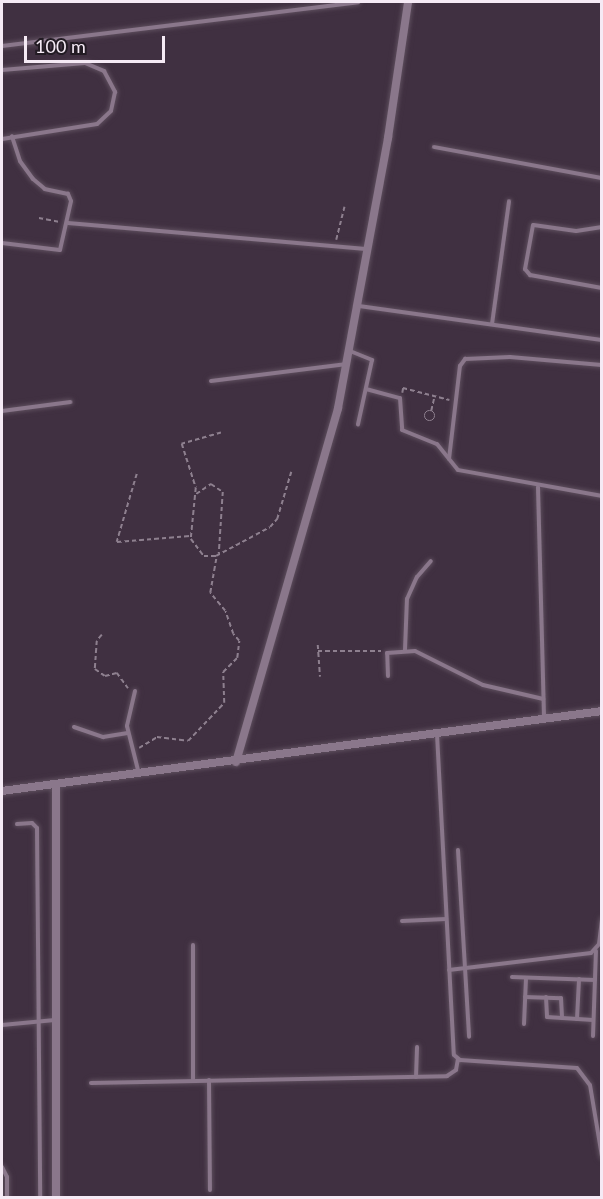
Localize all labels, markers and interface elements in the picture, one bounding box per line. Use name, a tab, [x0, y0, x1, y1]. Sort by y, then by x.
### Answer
scale bar	[27, 24, 168, 62]
text: 100 m	[35, 35, 86, 57]

